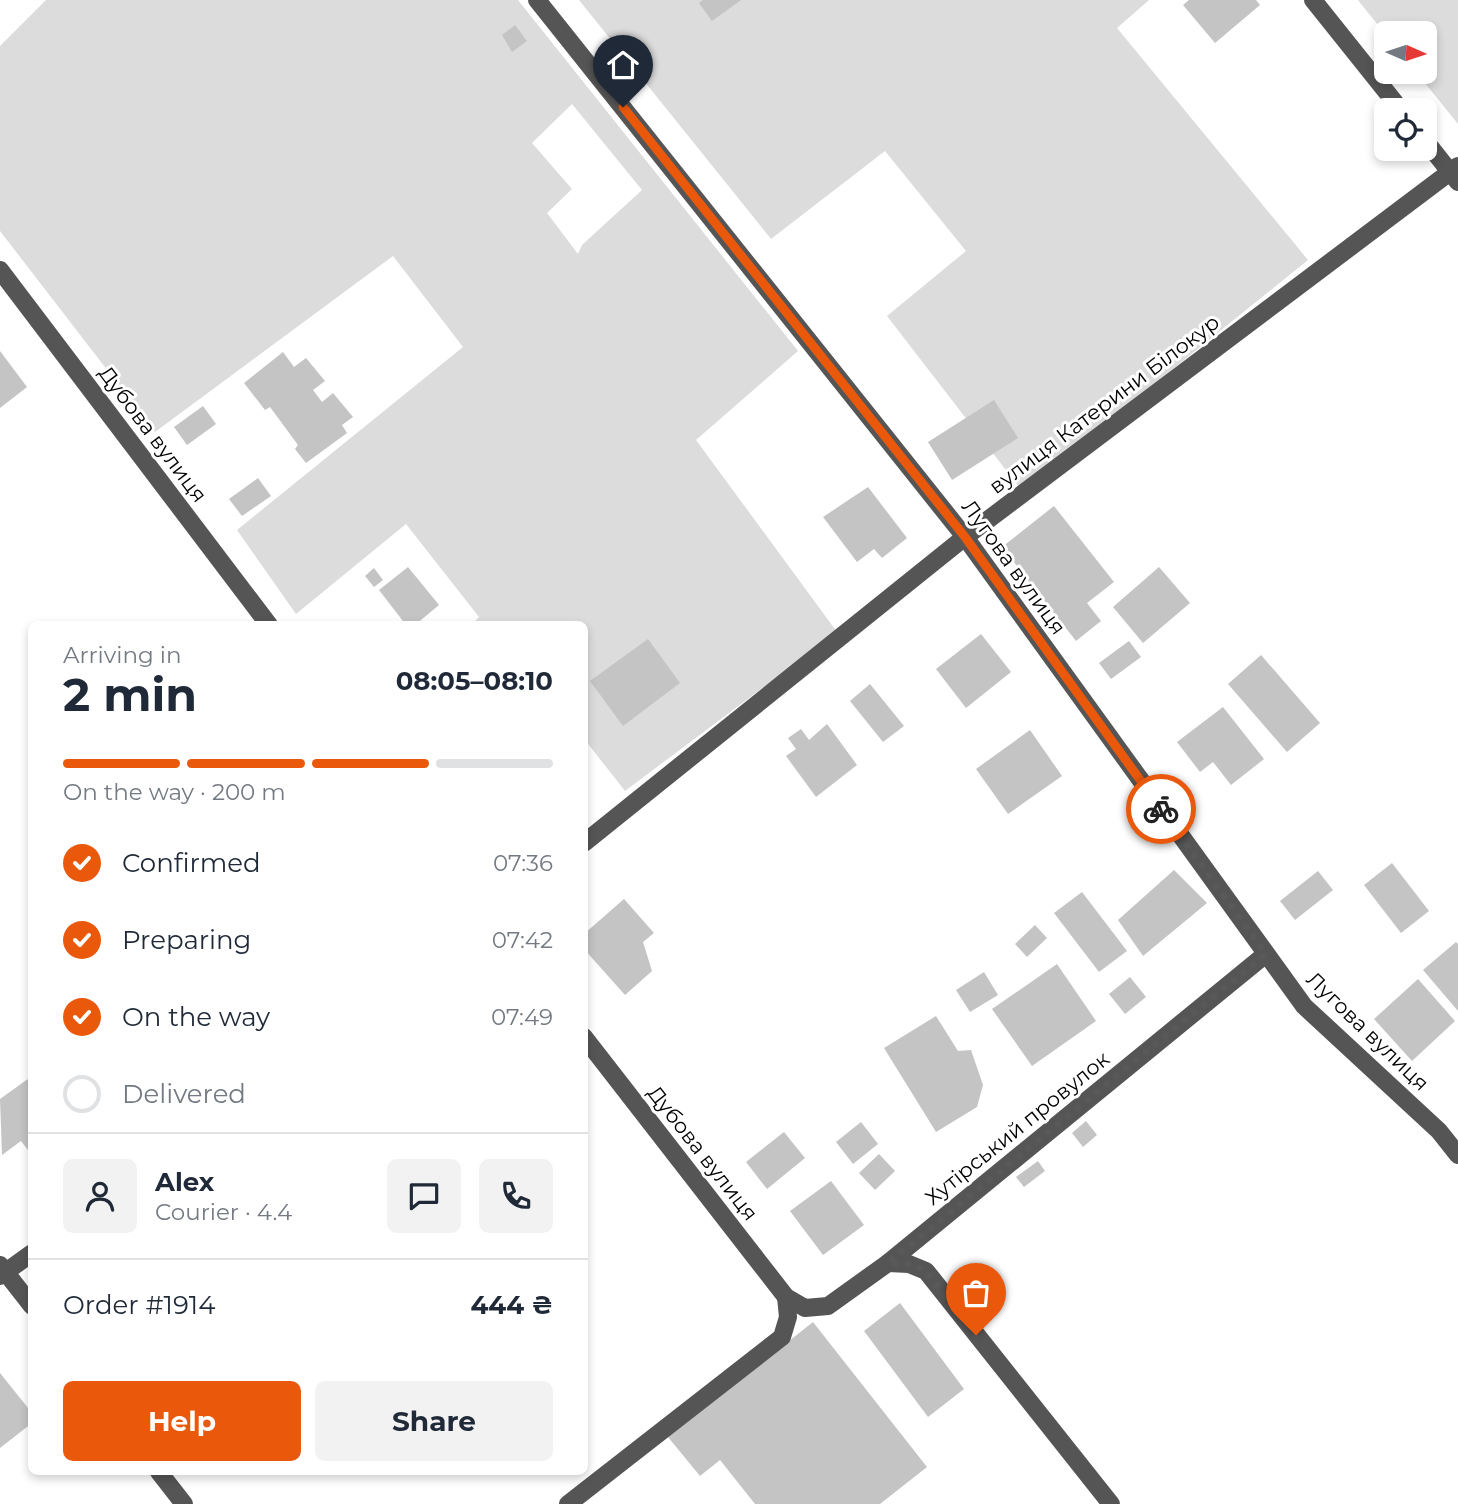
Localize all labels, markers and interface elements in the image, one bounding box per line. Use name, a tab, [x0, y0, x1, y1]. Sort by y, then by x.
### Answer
north arrow	[1374, 21, 1437, 84]
map controls	[1374, 21, 1437, 161]
pin	[593, 35, 653, 107]
icon: home	[604, 46, 642, 84]
button: locate	[1374, 98, 1437, 161]
street label: вулиця Катерини Білокур	[984, 309, 1224, 499]
street label: Дубова вулиця	[94, 361, 212, 507]
street label: Лугова вулиця	[957, 495, 1071, 639]
text: Arriving in	[63, 641, 182, 669]
text: 08:05–08:10	[396, 665, 553, 697]
text: 2 min	[63, 666, 197, 723]
courier	[1126, 774, 1196, 844]
text: On the way · 200 m	[63, 778, 286, 806]
icon: bike	[1142, 790, 1180, 828]
icon: check	[63, 844, 101, 882]
text: Confirmed	[122, 847, 261, 879]
text: 07:36	[493, 849, 553, 877]
icon: check	[63, 921, 101, 959]
text: Preparing	[122, 924, 251, 956]
text: 07:42	[492, 926, 553, 954]
street label: Лугова вулиця	[1302, 966, 1434, 1096]
icon: check	[63, 998, 101, 1036]
text: On the way	[122, 1001, 270, 1033]
text: 07:49	[491, 1003, 553, 1031]
street label: Хутірський провулок	[920, 1046, 1114, 1210]
text: Delivered	[122, 1078, 246, 1110]
street label: Дубова вулиця	[643, 1081, 763, 1225]
button: person	[63, 1159, 137, 1233]
button: chat	[387, 1159, 461, 1233]
button: phone	[479, 1159, 553, 1233]
text: Alex	[155, 1166, 214, 1198]
text: Courier · 4.4	[155, 1198, 292, 1226]
pin	[946, 1263, 1006, 1335]
icon: bag	[957, 1274, 995, 1312]
text: Order #1914	[63, 1289, 215, 1321]
text: 444 ₴	[470, 1289, 553, 1321]
button: Help	[63, 1381, 301, 1461]
button: Share	[315, 1381, 553, 1461]

